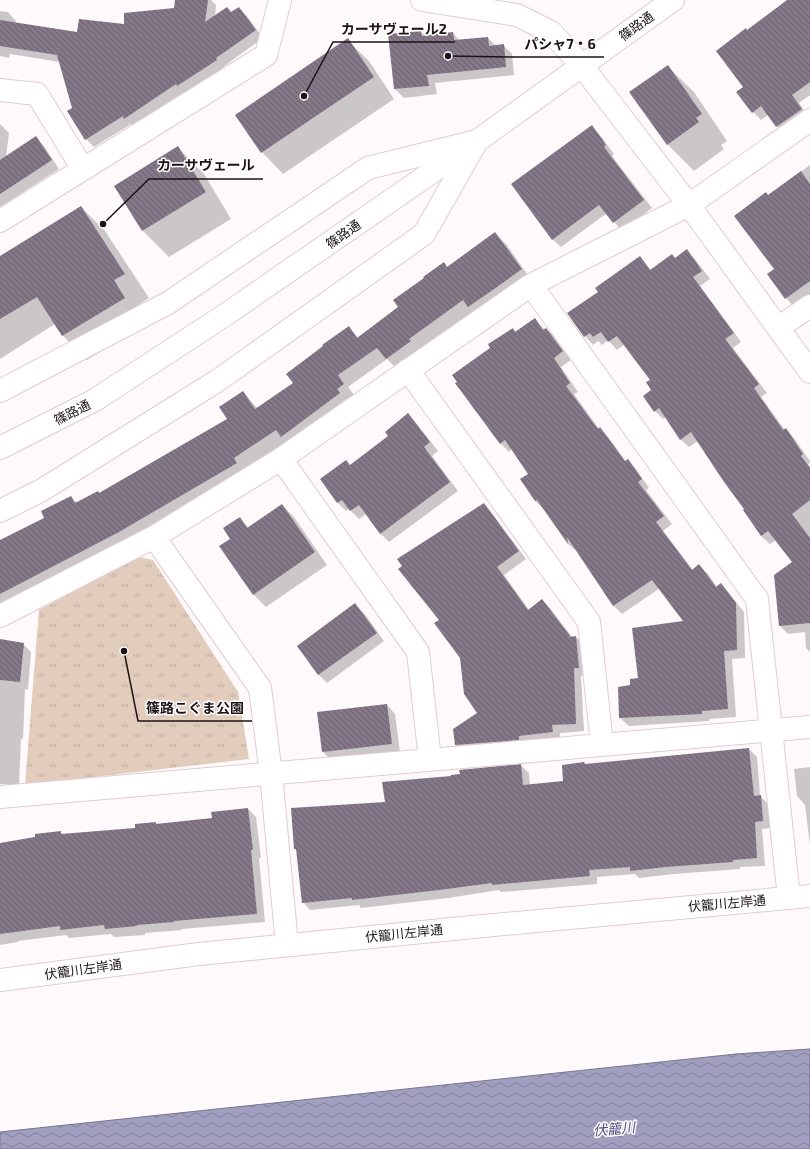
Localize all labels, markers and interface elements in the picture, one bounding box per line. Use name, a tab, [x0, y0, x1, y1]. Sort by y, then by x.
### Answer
street label: 篠路通	[616, 8, 656, 44]
callout: カーサヴェール2	[333, 16, 455, 42]
text: カーサヴェール2	[341, 20, 447, 37]
callout: パシャ7・6	[516, 31, 604, 57]
text: パシャ7・6	[524, 35, 596, 52]
callout: カーサヴェール	[149, 153, 263, 179]
text: カーサヴェール	[157, 156, 255, 173]
street label: 篠路通	[322, 216, 364, 252]
street label: 篠路通	[51, 396, 93, 428]
callout: 篠路こぐま公園	[138, 695, 252, 721]
text: 篠路こぐま公園	[146, 699, 244, 716]
street label: 伏籠川左岸通	[687, 892, 767, 914]
street label: 伏籠川左岸通	[364, 921, 444, 945]
street label: 伏籠川左岸通	[43, 956, 123, 982]
water label: 伏籠川	[592, 1118, 638, 1139]

